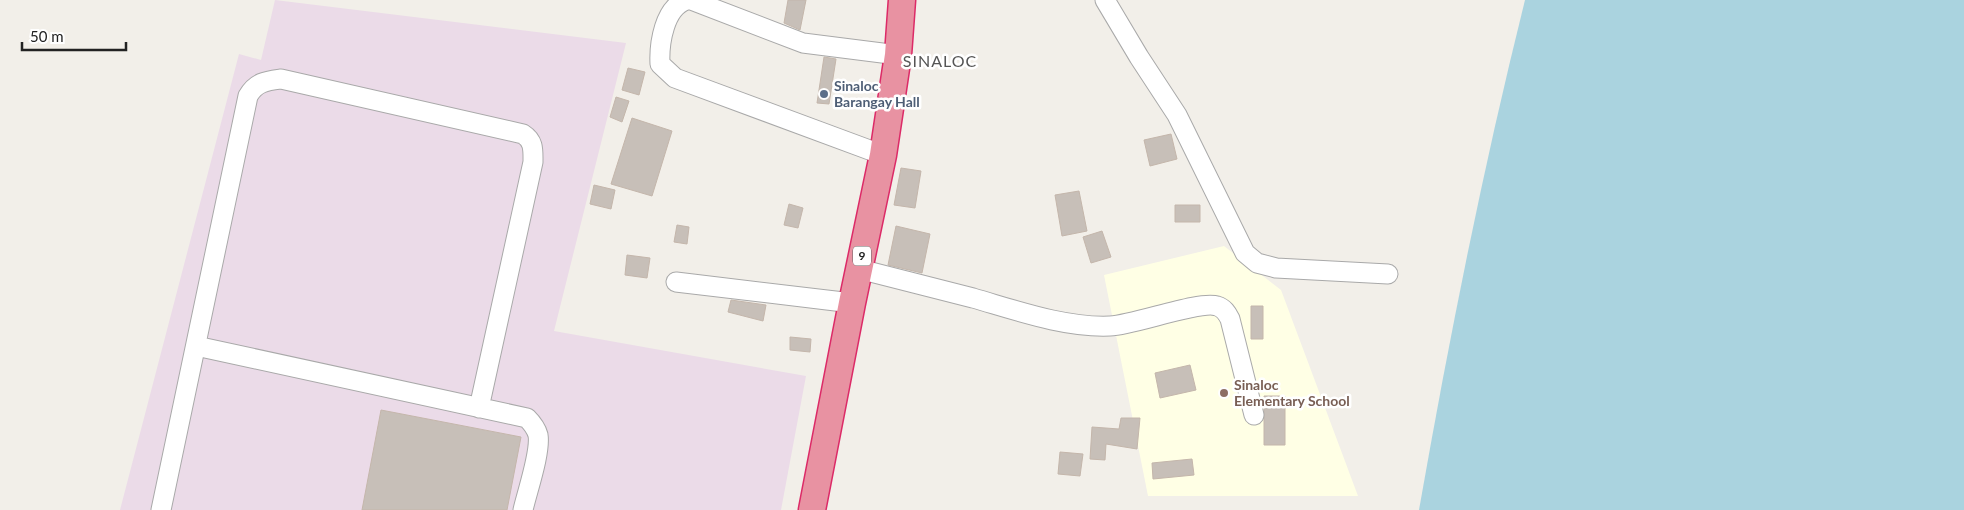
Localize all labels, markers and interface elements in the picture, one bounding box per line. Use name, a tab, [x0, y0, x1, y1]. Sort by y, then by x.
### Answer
scale bar	[22, 20, 126, 52]
text: 50 m	[30, 27, 64, 45]
district label: SINALOC	[903, 51, 977, 70]
place label: Sinaloc Barangay Hall	[834, 77, 920, 110]
marker: Sinaloc Barangay Hall	[818, 88, 830, 100]
road number: 9	[853, 247, 871, 266]
place label: Sinaloc Elementary School	[1234, 376, 1350, 409]
marker: Sinaloc Elementary School	[1218, 387, 1230, 399]

